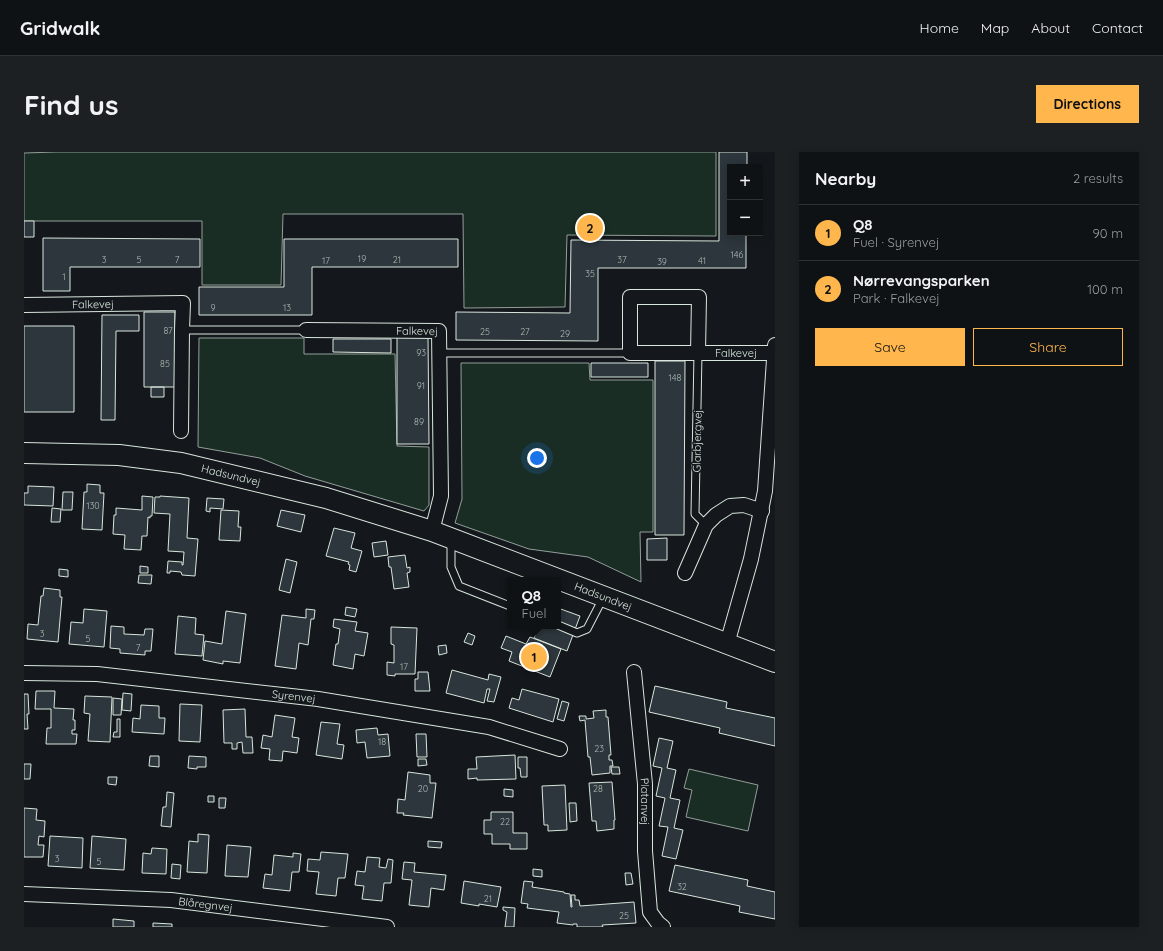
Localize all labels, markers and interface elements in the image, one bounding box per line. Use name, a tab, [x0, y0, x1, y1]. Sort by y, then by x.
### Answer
text: Gridwalk	[20, 16, 100, 40]
text: Home	[920, 19, 959, 37]
text: Map	[981, 19, 1009, 37]
text: About	[1031, 19, 1070, 37]
text: Contact	[1092, 19, 1143, 37]
button: Directions	[1036, 85, 1139, 123]
text: Find us	[24, 87, 118, 122]
map controls	[727, 164, 763, 236]
button: +	[727, 164, 763, 200]
text: Nearby	[815, 168, 876, 189]
text: 2 results	[1073, 170, 1123, 186]
button: −	[727, 200, 763, 236]
pin: 2	[577, 213, 603, 243]
text: Q8	[853, 215, 873, 234]
text: 1	[825, 225, 831, 241]
text: 90 m	[1093, 225, 1123, 241]
text: Fuel · Syrenvej	[853, 234, 939, 250]
house number: 146	[731, 249, 744, 260]
house number: 19	[358, 253, 366, 264]
house number: 3	[102, 254, 107, 265]
house number: 5	[137, 254, 142, 265]
house number: 7	[175, 254, 180, 265]
house number: 21	[393, 254, 401, 265]
house number: 37	[617, 254, 627, 265]
house number: 17	[322, 255, 330, 266]
house number: 41	[698, 255, 706, 266]
house number: 39	[657, 256, 667, 267]
house number: 35	[585, 268, 595, 279]
house number: 1	[62, 271, 66, 282]
text: Nørrevangsparken	[853, 271, 990, 290]
text: 2	[824, 281, 832, 297]
text: 100 m	[1087, 281, 1123, 297]
text: Park · Falkevej	[853, 290, 940, 306]
street label: Falkevej	[72, 297, 114, 311]
house number: 9	[210, 302, 216, 313]
house number: 13	[283, 302, 291, 313]
street label: Falkevej	[396, 324, 438, 338]
house number: 87	[163, 325, 173, 336]
house number: 25	[480, 326, 490, 337]
house number: 27	[520, 326, 530, 337]
house number: 29	[560, 328, 570, 339]
button: Save	[815, 328, 965, 366]
button: Share	[973, 328, 1123, 366]
street label: Falkevej	[715, 346, 757, 360]
house number: 93	[416, 347, 426, 358]
house number: 85	[160, 358, 170, 369]
house number: 148	[669, 372, 682, 383]
house number: 91	[417, 380, 425, 391]
street label: Glarbjergvej	[689, 409, 705, 473]
house number: 89	[414, 416, 424, 427]
your location	[527, 448, 547, 468]
street label: Hadsundvej	[200, 461, 262, 489]
house number: 130	[86, 500, 100, 511]
popup	[507, 577, 561, 629]
street label: Hadsundvej	[572, 579, 634, 614]
text: Q8	[522, 586, 541, 605]
text: Fuel	[522, 605, 546, 621]
house number: 3	[40, 628, 45, 639]
house number: 5	[86, 633, 91, 644]
house number: 7	[136, 642, 141, 653]
pin: 1	[521, 642, 547, 672]
house number: 17	[400, 661, 408, 672]
street label: Syrenvej	[271, 687, 316, 706]
house number: 18	[378, 736, 386, 747]
house number: 23	[594, 743, 604, 754]
street label: Platanvej	[637, 777, 652, 825]
house number: 20	[418, 783, 428, 794]
house number: 28	[593, 783, 603, 794]
house number: 22	[500, 816, 510, 827]
house number: 3	[55, 853, 60, 864]
house number: 5	[97, 856, 102, 867]
house number: 32	[677, 881, 687, 892]
house number: 21	[484, 893, 492, 904]
street label: Blåregnvej	[178, 894, 234, 915]
house number: 25	[619, 910, 629, 921]

